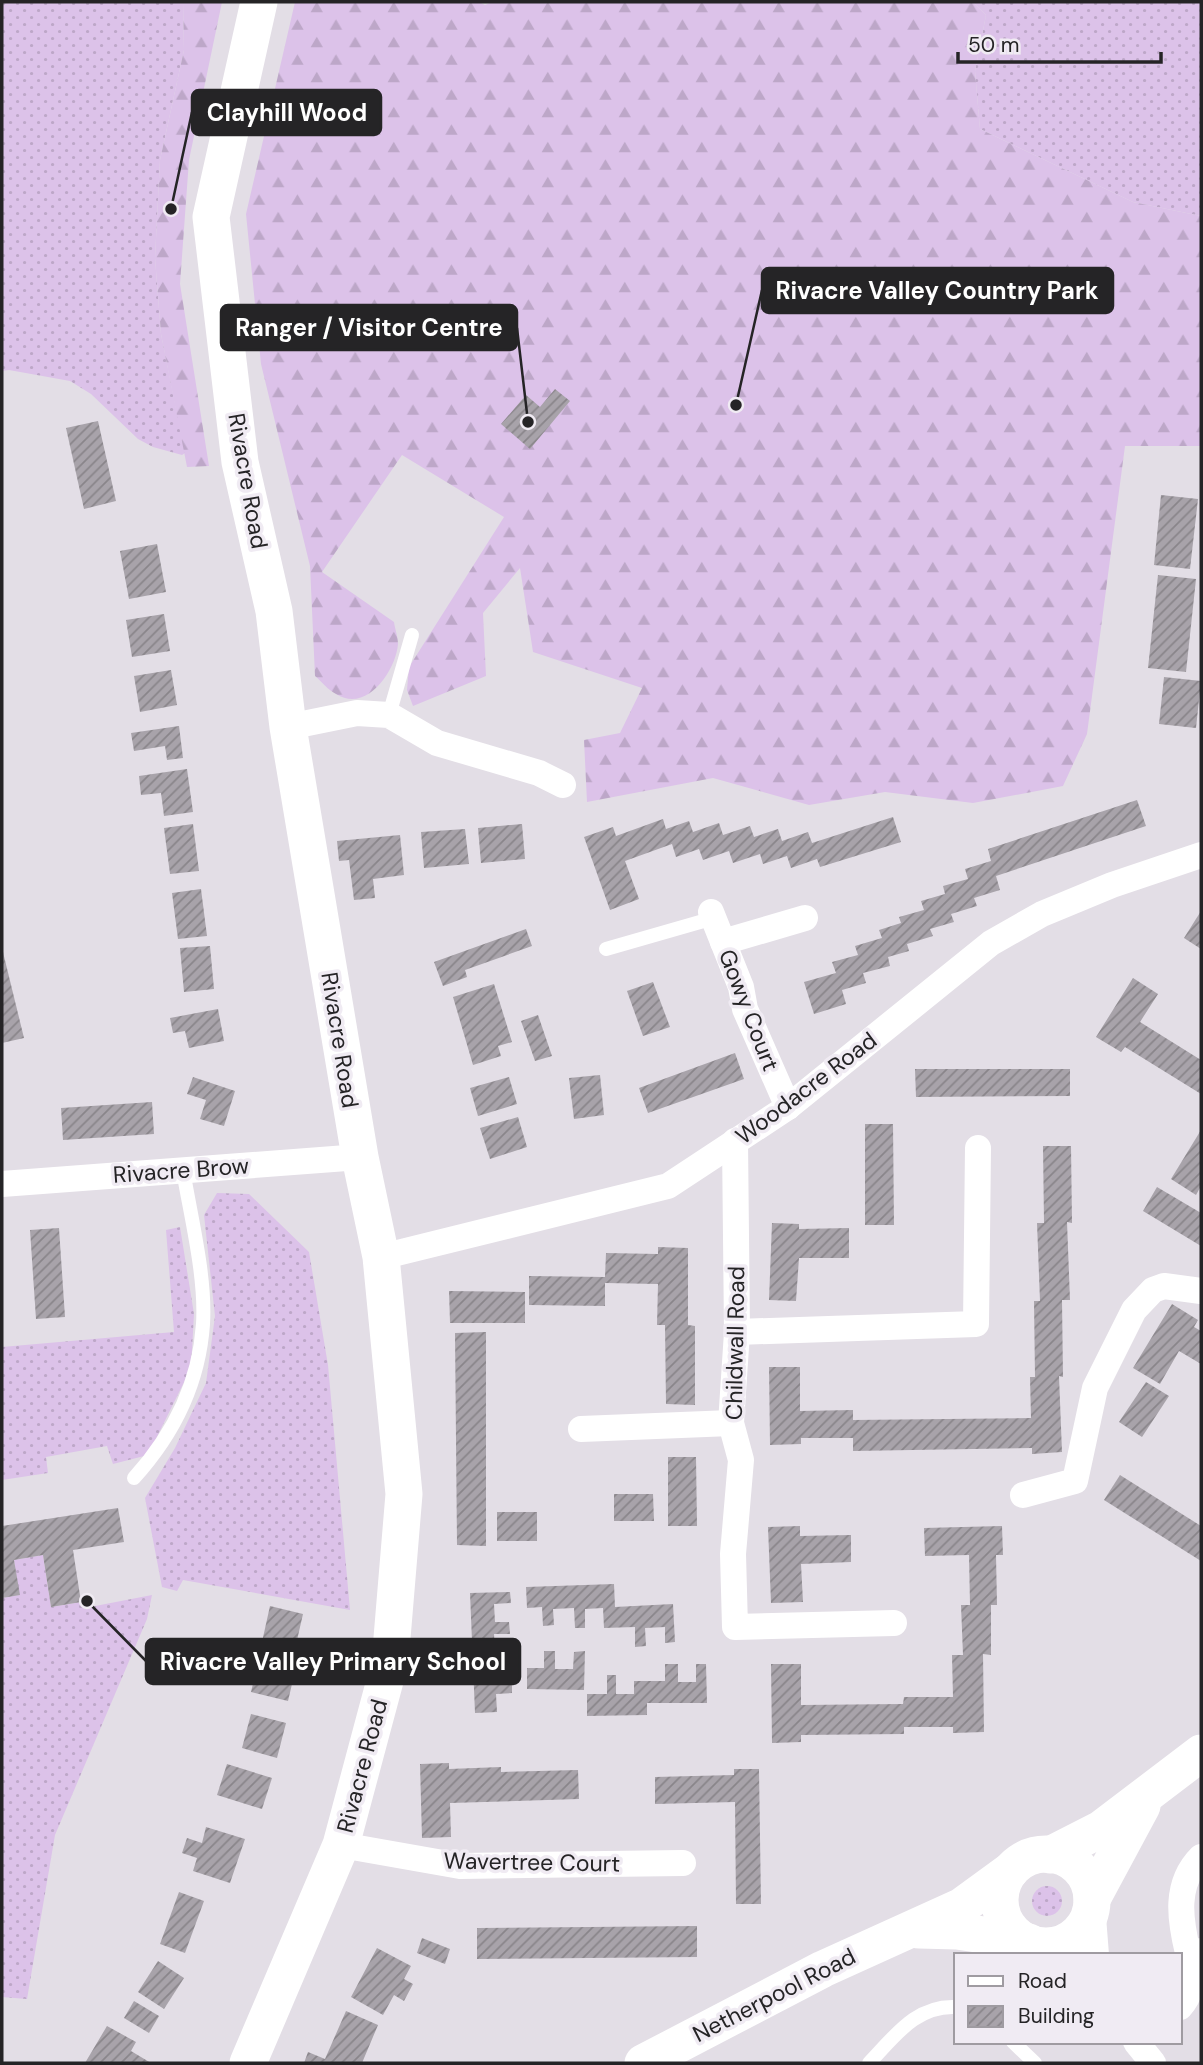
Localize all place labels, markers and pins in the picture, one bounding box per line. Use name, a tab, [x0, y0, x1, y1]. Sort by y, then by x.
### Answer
callout: Clayhill Wood	[192, 90, 381, 135]
callout: Rivacre Valley Country Park	[762, 268, 1113, 313]
callout: Ranger / Visitor Centre	[221, 305, 517, 350]
callout: Rivacre Valley Primary School	[146, 1639, 520, 1684]

